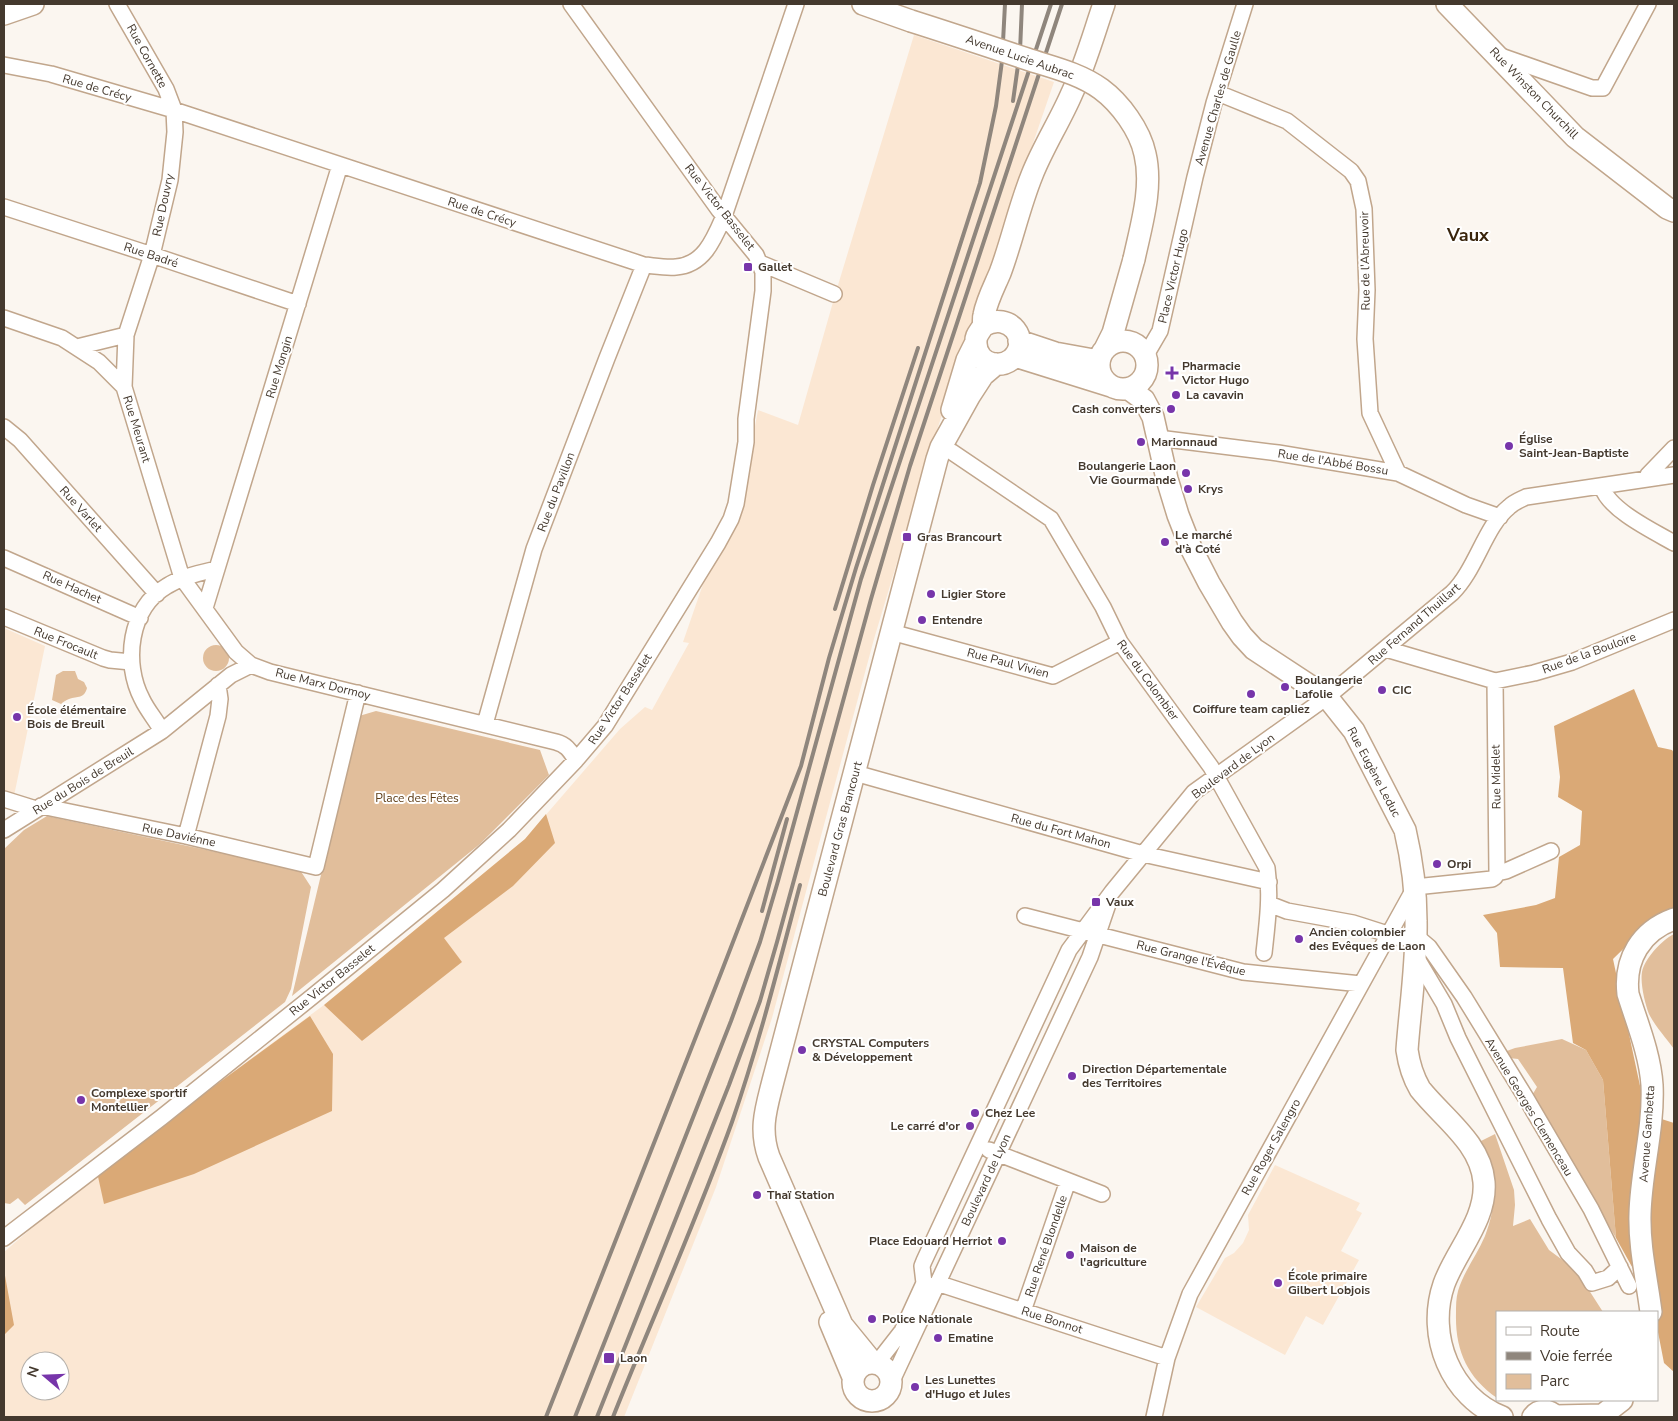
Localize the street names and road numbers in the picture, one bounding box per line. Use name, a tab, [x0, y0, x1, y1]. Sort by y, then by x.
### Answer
street label: Rue Cornette	[123, 21, 171, 91]
street label: Avenue Charles de Gaulle	[1191, 29, 1245, 167]
street label: Avenue Lucie Aubrac	[964, 31, 1077, 83]
street label: Rue Winston Churchill	[1486, 44, 1582, 143]
street label: Rue de Crécy	[61, 71, 134, 106]
street label: Rue Victor Basselet	[681, 161, 759, 254]
street label: Rue Douvry	[149, 171, 178, 238]
street label: Rue de Crécy	[446, 193, 519, 231]
street label: Rue de l'Abreuvoir	[1356, 210, 1374, 311]
street label: Place Victor Hugo	[1154, 227, 1192, 325]
street label: Rue Badré	[122, 239, 180, 271]
street label: Rue Mongin	[262, 334, 296, 400]
street label: Rue Meurant	[119, 394, 155, 465]
street label: Rue de l'Abbé Bossu	[1277, 445, 1389, 479]
street label: Rue du Pavillon	[533, 450, 579, 534]
street label: Rue Varlet	[56, 483, 106, 536]
street label: Rue Hachet	[40, 567, 105, 607]
street label: Rue Fernand Thuillart	[1365, 579, 1464, 668]
street label: Rue Frocault	[32, 623, 101, 663]
street label: Rue de la Bouloire	[1540, 629, 1638, 677]
street label: Rue du Colombier	[1113, 636, 1183, 724]
street label: Rue Paul Vivien	[965, 644, 1051, 682]
street label: Rue Victor Basselet	[585, 650, 656, 748]
street label: Rue Marx Dormoy	[274, 664, 373, 704]
street label: Rue Eugène Leduc	[1344, 724, 1405, 820]
street label: Boulevard de Lyon	[1188, 729, 1278, 803]
street label: Rue du Bois de Breuil	[30, 743, 137, 818]
street label: Rue Midelet	[1487, 744, 1505, 810]
street label: Boulevard Gras Brancourt	[814, 759, 866, 898]
street label: Rue du Fort Mahon	[1009, 810, 1113, 852]
street label: Rue Daviénne	[141, 819, 217, 851]
street label: Rue Grange l'Évêque	[1135, 937, 1247, 979]
street label: Rue Victor Basselet	[286, 940, 379, 1019]
street label: Avenue Georges Clemenceau	[1481, 1035, 1577, 1179]
street label: Avenue Gambetta	[1636, 1085, 1658, 1183]
street label: Rue Roger Salengro	[1238, 1096, 1304, 1198]
street label: Boulevard de Lyon	[958, 1131, 1014, 1229]
street label: Rue René Blondelle	[1021, 1193, 1071, 1299]
street label: Rue Bonnot	[1019, 1303, 1085, 1338]

